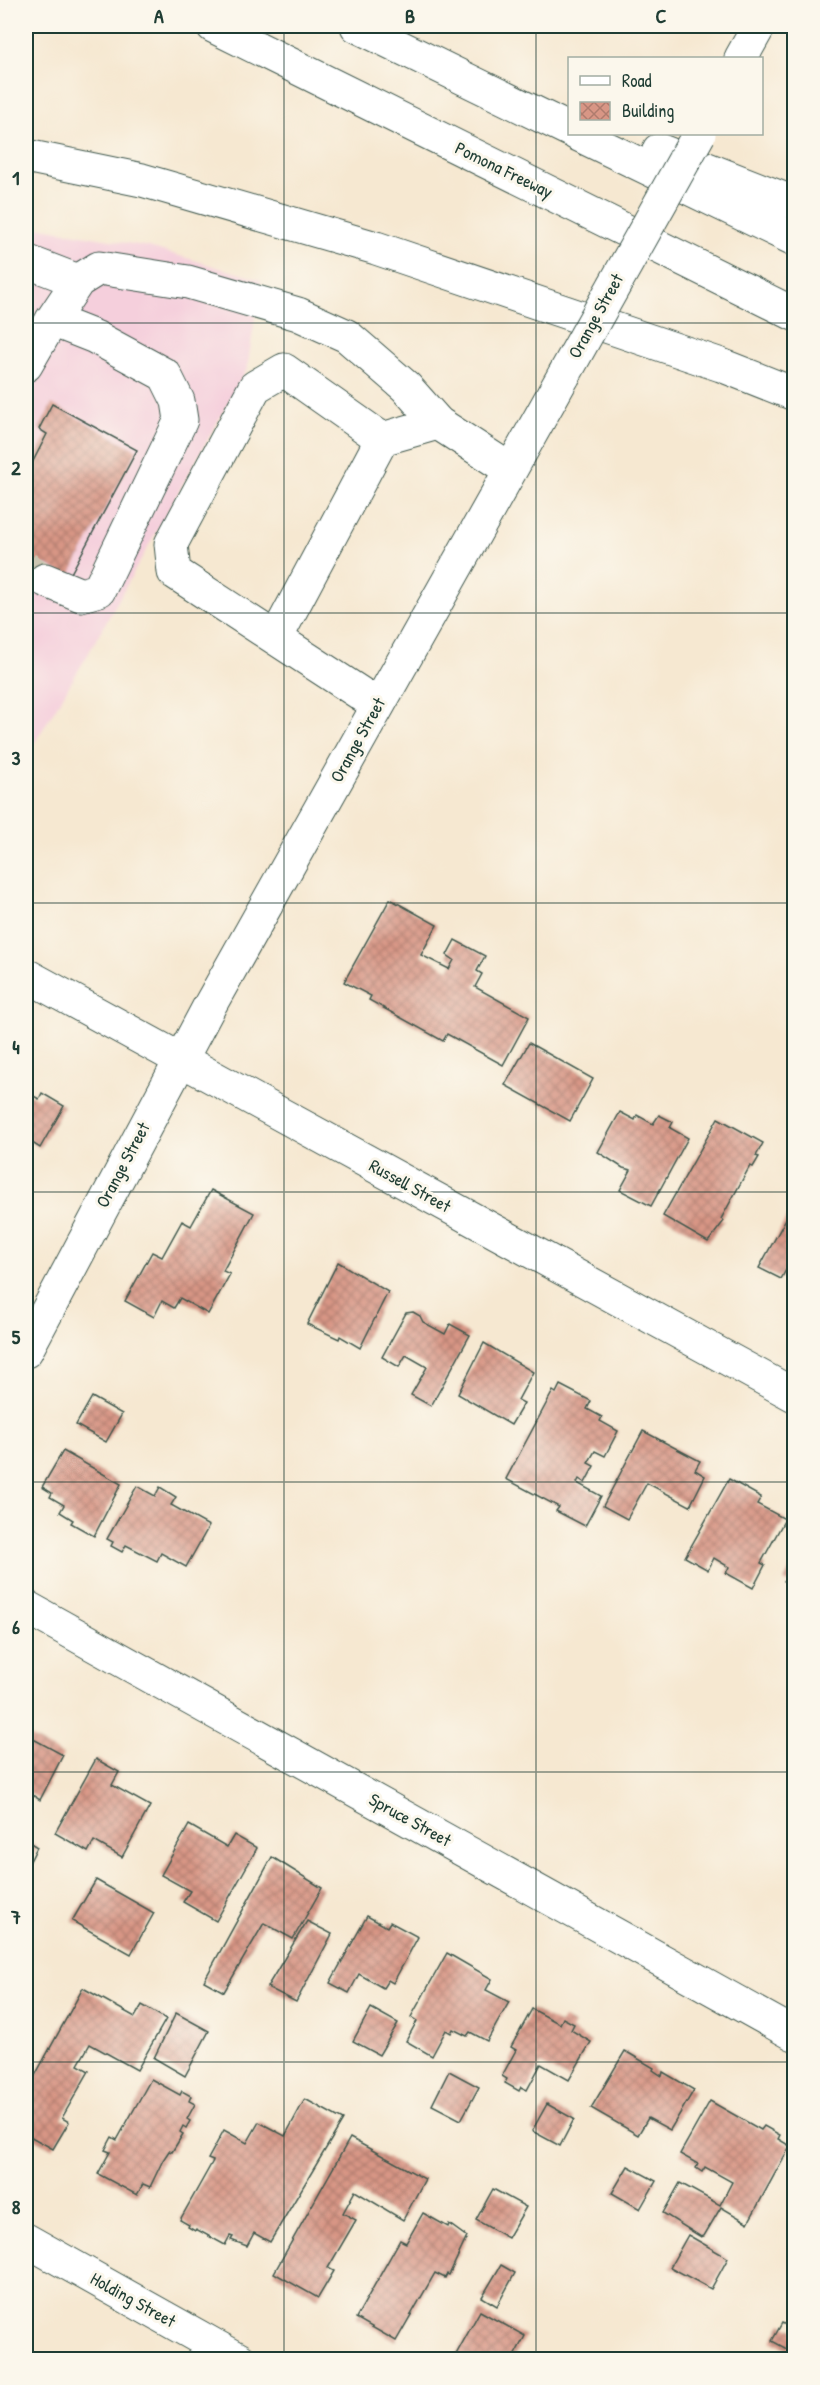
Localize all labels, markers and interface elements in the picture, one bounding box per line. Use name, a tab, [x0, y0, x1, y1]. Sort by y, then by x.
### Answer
text: A	[154, 2, 164, 29]
text: B	[405, 2, 415, 29]
text: C	[656, 2, 667, 29]
legend	[568, 57, 763, 135]
text: Road	[622, 68, 652, 93]
text: Building	[622, 98, 674, 123]
street label: Pomona Freeway	[451, 135, 558, 204]
text: 1	[12, 164, 20, 191]
street label: Orange Street	[562, 268, 630, 363]
text: 2	[11, 454, 21, 481]
street label: Orange Street	[324, 692, 392, 787]
text: 3	[12, 744, 21, 771]
text: 4	[12, 1033, 20, 1060]
street label: Orange Street	[90, 1117, 156, 1212]
street label: Russell Street	[365, 1153, 456, 1219]
text: 5	[12, 1323, 21, 1350]
text: 6	[12, 1613, 20, 1640]
street label: Spruce Street	[365, 1787, 456, 1853]
text: 7	[10, 1903, 21, 1930]
text: 8	[12, 2193, 21, 2220]
street label: Holding Street	[86, 2266, 181, 2334]

